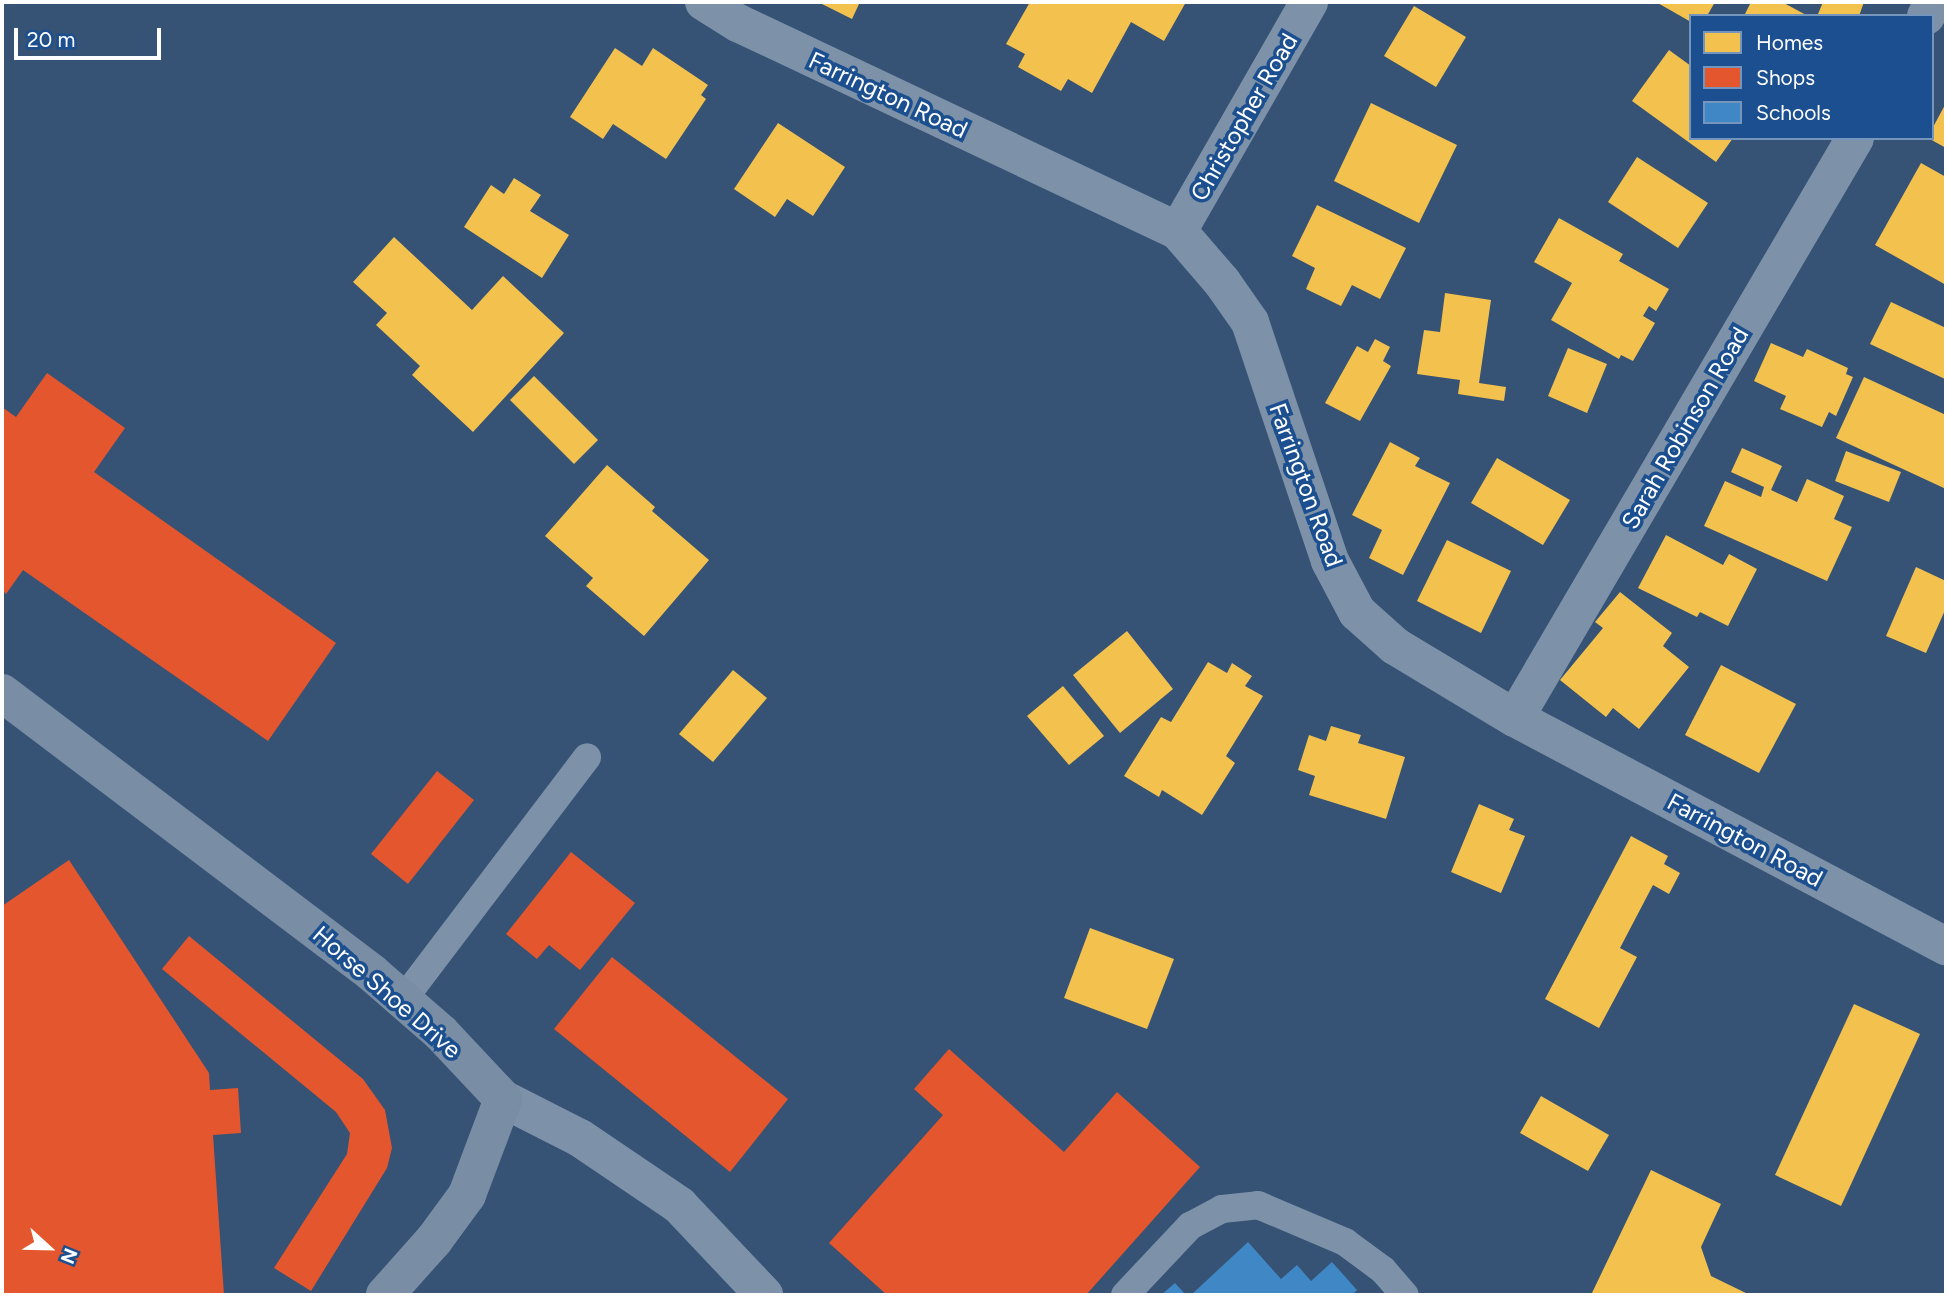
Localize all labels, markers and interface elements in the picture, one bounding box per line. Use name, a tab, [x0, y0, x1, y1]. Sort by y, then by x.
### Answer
scale bar	[18, 14, 164, 58]
legend	[1689, 14, 1934, 140]
text: 20 m	[27, 27, 75, 52]
street label: Christopher Road	[1184, 28, 1304, 206]
text: Homes	[1756, 30, 1823, 55]
street label: Farrington Road	[804, 46, 972, 144]
text: Shops	[1756, 65, 1815, 90]
text: Schools	[1756, 100, 1831, 125]
street label: Sarah Robinson Road	[1615, 322, 1755, 534]
street label: Farrington Road	[1263, 399, 1349, 571]
street label: Farrington Road	[1662, 787, 1828, 893]
street label: Horse Shoe Drive	[307, 920, 467, 1064]
north arrow	[14, 1213, 84, 1283]
text: N	[56, 1245, 82, 1267]

